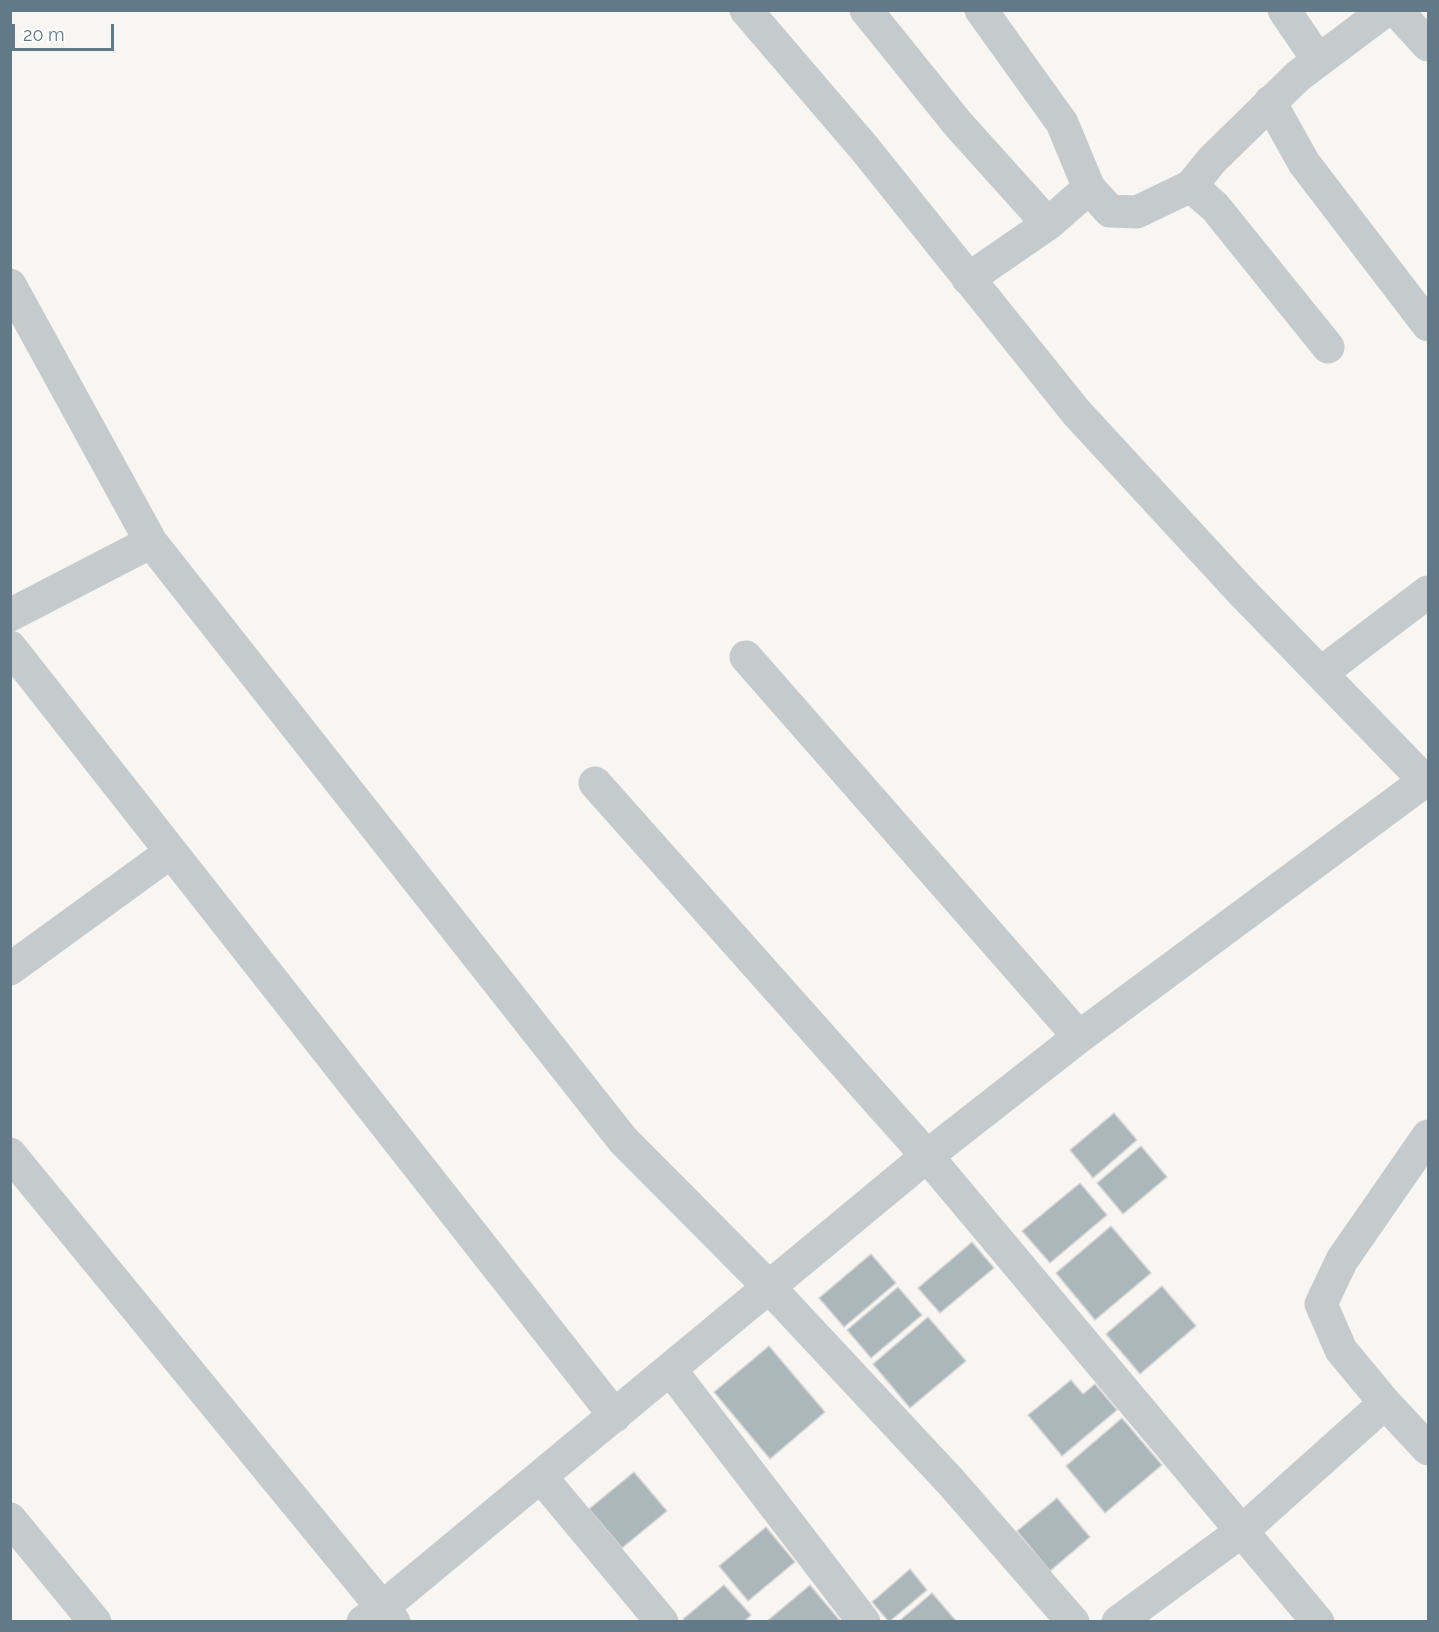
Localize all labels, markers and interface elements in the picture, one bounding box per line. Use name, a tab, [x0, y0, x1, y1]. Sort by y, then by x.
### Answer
scale bar	[15, 12, 117, 50]
text: 20 m	[23, 24, 65, 45]

